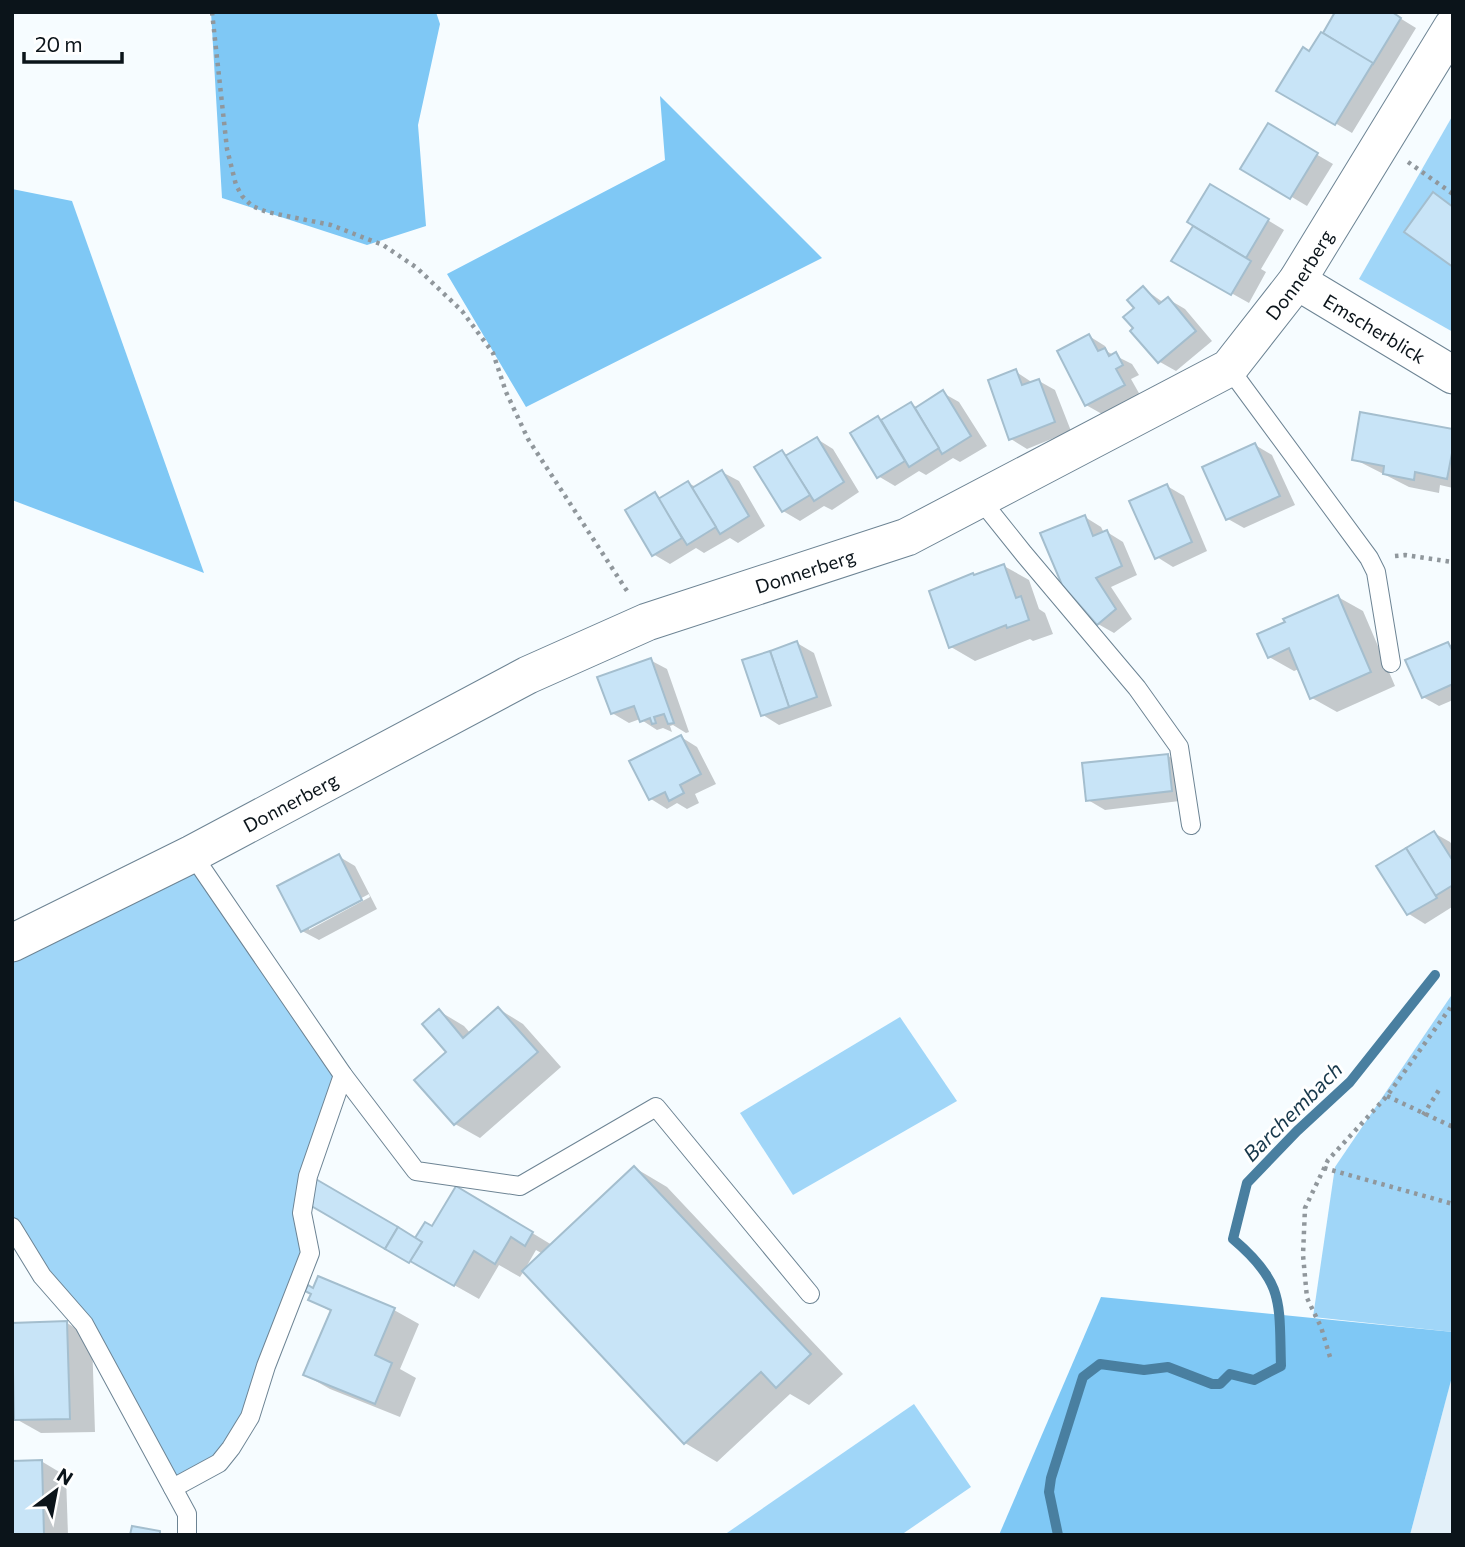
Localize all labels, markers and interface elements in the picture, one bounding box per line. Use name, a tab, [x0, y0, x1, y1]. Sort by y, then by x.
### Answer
scale bar	[24, 21, 122, 65]
text: 20 m	[35, 31, 83, 56]
street label: Donnerberg	[1260, 225, 1337, 324]
street label: Emscherblick	[1320, 288, 1430, 368]
street label: Donnerberg	[752, 543, 858, 597]
street label: Donnerberg	[239, 767, 341, 836]
water label: Barchembach	[1237, 1056, 1347, 1166]
north arrow	[21, 1456, 91, 1526]
text: N	[53, 1463, 77, 1490]

